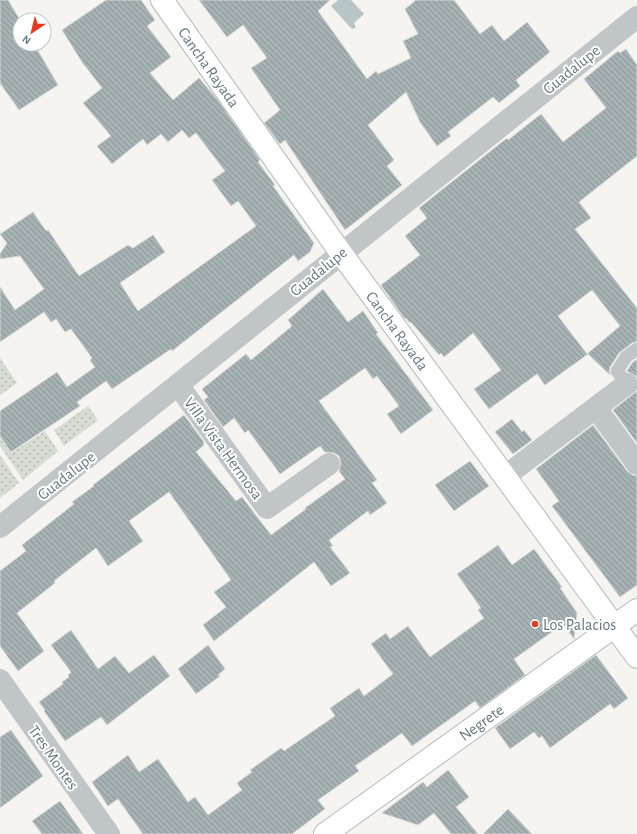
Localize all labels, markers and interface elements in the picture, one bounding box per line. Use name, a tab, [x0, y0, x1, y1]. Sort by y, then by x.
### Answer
north arrow	[12, 12, 52, 52]
street label: Cancha Rayada	[175, 25, 242, 110]
text: N	[20, 33, 33, 46]
street label: Guadalupe	[540, 42, 603, 97]
street label: Guadalupe	[287, 244, 350, 299]
street label: Cancha Rayada	[363, 289, 431, 374]
street label: Villa Vista Hermosa	[181, 395, 265, 503]
street label: Guadalupe	[35, 449, 98, 503]
place label: Los Palacios	[543, 617, 616, 633]
marker: Los Palacios	[530, 619, 540, 629]
street label: Negrete	[456, 702, 507, 744]
street label: Tres Montes	[25, 723, 81, 793]

